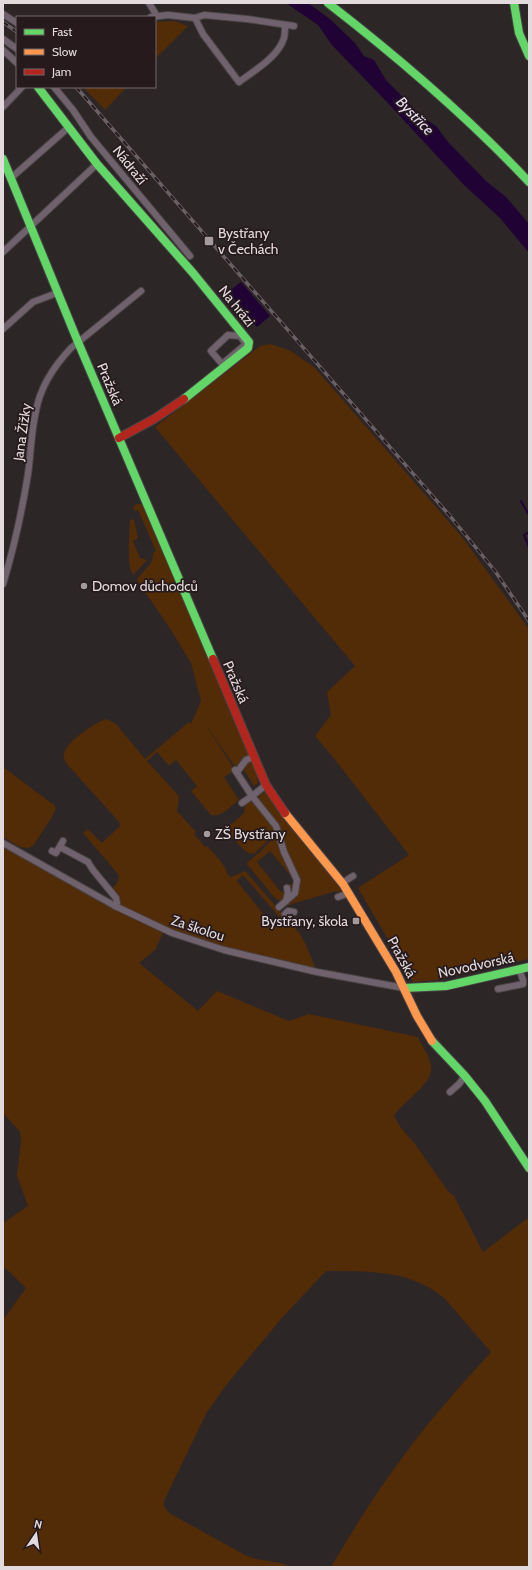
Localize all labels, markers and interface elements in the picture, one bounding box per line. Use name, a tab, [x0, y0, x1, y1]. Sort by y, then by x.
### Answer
legend	[16, 16, 156, 88]
text: Fast	[52, 24, 72, 39]
text: Slow	[52, 44, 77, 59]
text: Jam	[51, 64, 71, 79]
water label: Bystřice	[392, 93, 438, 139]
street label: Nádraží	[109, 142, 151, 188]
place label: Bystřany v Čechách	[218, 224, 278, 258]
marker: Bystřany v Čechách	[203, 235, 215, 247]
street label: Na hrázi	[215, 282, 259, 330]
street label: Pražská	[93, 360, 127, 408]
street label: Jana Žižky	[9, 402, 35, 463]
place label: Domov důchodců	[92, 577, 198, 595]
marker: Domov důchodců	[79, 581, 89, 591]
street label: Pražská	[219, 658, 253, 706]
place label: ZŠ Bystřany	[215, 825, 285, 843]
marker: ZŠ Bystřany	[202, 829, 212, 839]
street label: Za školou	[169, 911, 227, 945]
place label: Bystřany, škola	[261, 912, 348, 930]
marker: Bystřany, škola	[351, 916, 361, 926]
street label: Pražská	[383, 933, 421, 981]
street label: Novodvorská	[436, 948, 516, 982]
north arrow	[16, 1514, 56, 1554]
text: N	[33, 1517, 44, 1532]

